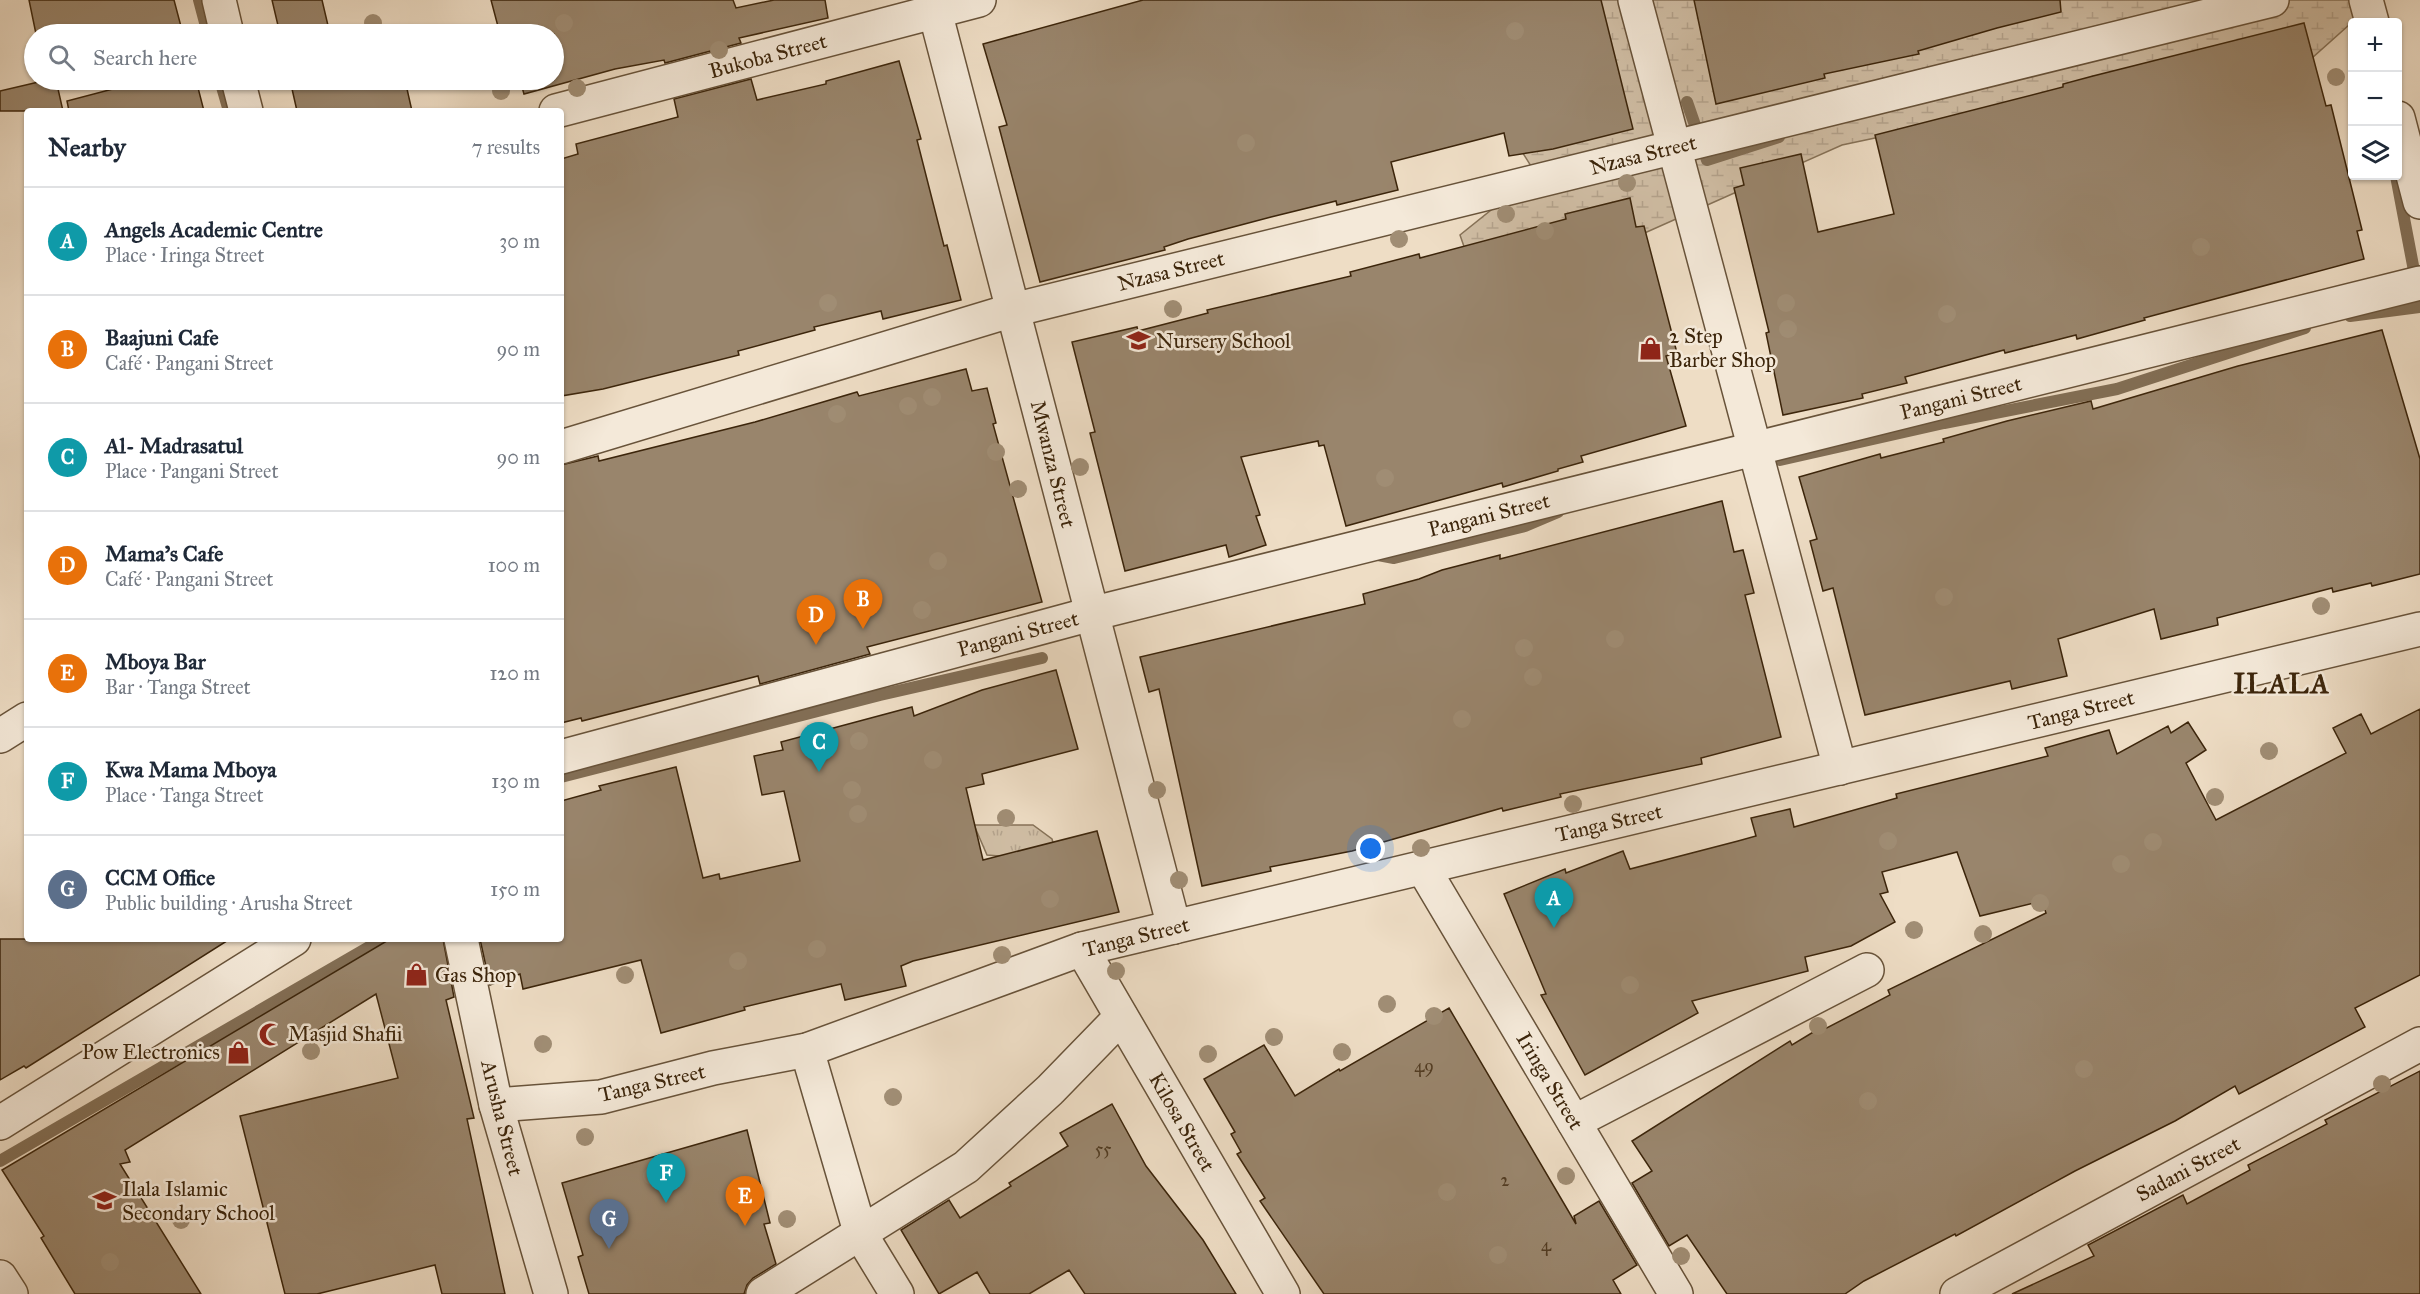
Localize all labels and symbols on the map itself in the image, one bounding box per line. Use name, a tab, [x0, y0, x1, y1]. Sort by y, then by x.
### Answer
street label: Bukoba Street	[706, 28, 830, 84]
street label: Nzasa Street	[1587, 129, 1700, 181]
street label: Nzasa Street	[1115, 245, 1228, 297]
place label: 2 Step Barber Shop	[1669, 323, 1776, 373]
school or university icon: Nursery School	[1125, 328, 1151, 354]
place label: Nursery School	[1156, 328, 1291, 354]
shop icon: 2 Step Barber Shop	[1638, 335, 1664, 361]
street label: Pangani Street	[1898, 370, 2025, 426]
street label: Mwanza Street	[1025, 398, 1082, 531]
street label: Pangani Street	[1426, 487, 1553, 543]
pin: B	[844, 580, 882, 629]
pin: D	[796, 596, 836, 645]
street label: Pangani Street	[955, 605, 1082, 663]
district label: ILALA	[2234, 667, 2330, 700]
street label: Tanga Street	[2025, 684, 2137, 736]
pin: C	[800, 722, 838, 772]
street label: Tanga Street	[1553, 798, 1665, 848]
your location	[1356, 834, 1385, 863]
pin: A	[1534, 878, 1574, 928]
street label: Tanga Street	[1080, 911, 1192, 963]
shop icon: Gas Shop	[404, 962, 430, 988]
place label: Gas Shop	[435, 962, 516, 988]
mosque icon: Masjid Shafii	[257, 1021, 283, 1047]
place label: Masjid Shafii	[288, 1021, 403, 1047]
street label: Iringa Street	[1511, 1027, 1590, 1135]
place label: Pow Electronics	[82, 1039, 220, 1065]
shop icon: Pow Electronics	[225, 1039, 251, 1065]
house number: 49	[1414, 1055, 1434, 1077]
street label: Arusha Street	[475, 1057, 529, 1179]
street label: Tanga Street	[596, 1058, 708, 1108]
street label: Kilosa Street	[1143, 1068, 1221, 1177]
street label: Sadani Street	[2131, 1130, 2245, 1207]
house number: 55	[1095, 1138, 1112, 1160]
pin: F	[646, 1154, 686, 1203]
house number: 2	[1501, 1169, 1510, 1191]
place label: Ilala Islamic Secondary School	[122, 1176, 275, 1226]
pin: E	[726, 1176, 764, 1226]
school or university icon: Ilala Islamic Secondary School	[91, 1188, 117, 1214]
pin: G	[590, 1200, 628, 1249]
house number: 4	[1541, 1234, 1552, 1256]

